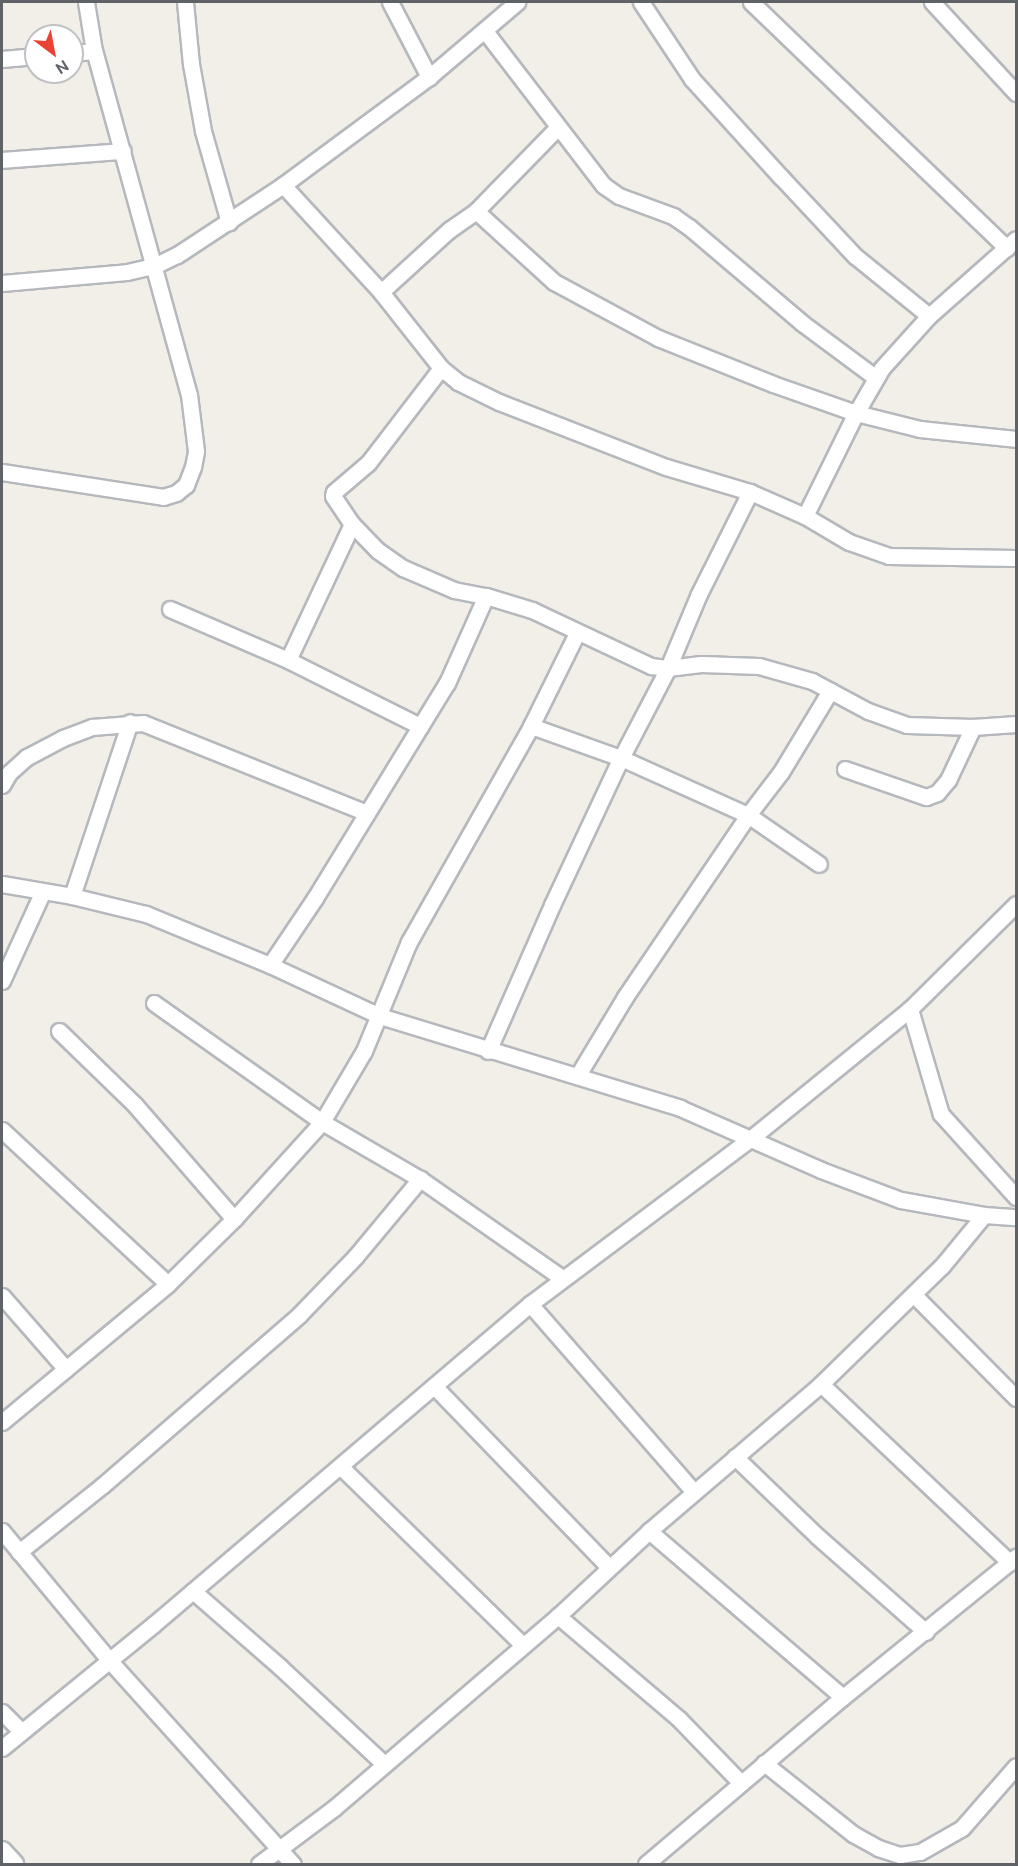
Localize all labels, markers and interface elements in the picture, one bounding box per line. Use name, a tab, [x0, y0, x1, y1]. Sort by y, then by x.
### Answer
north arrow	[24, 24, 84, 84]
text: N	[53, 57, 72, 78]

